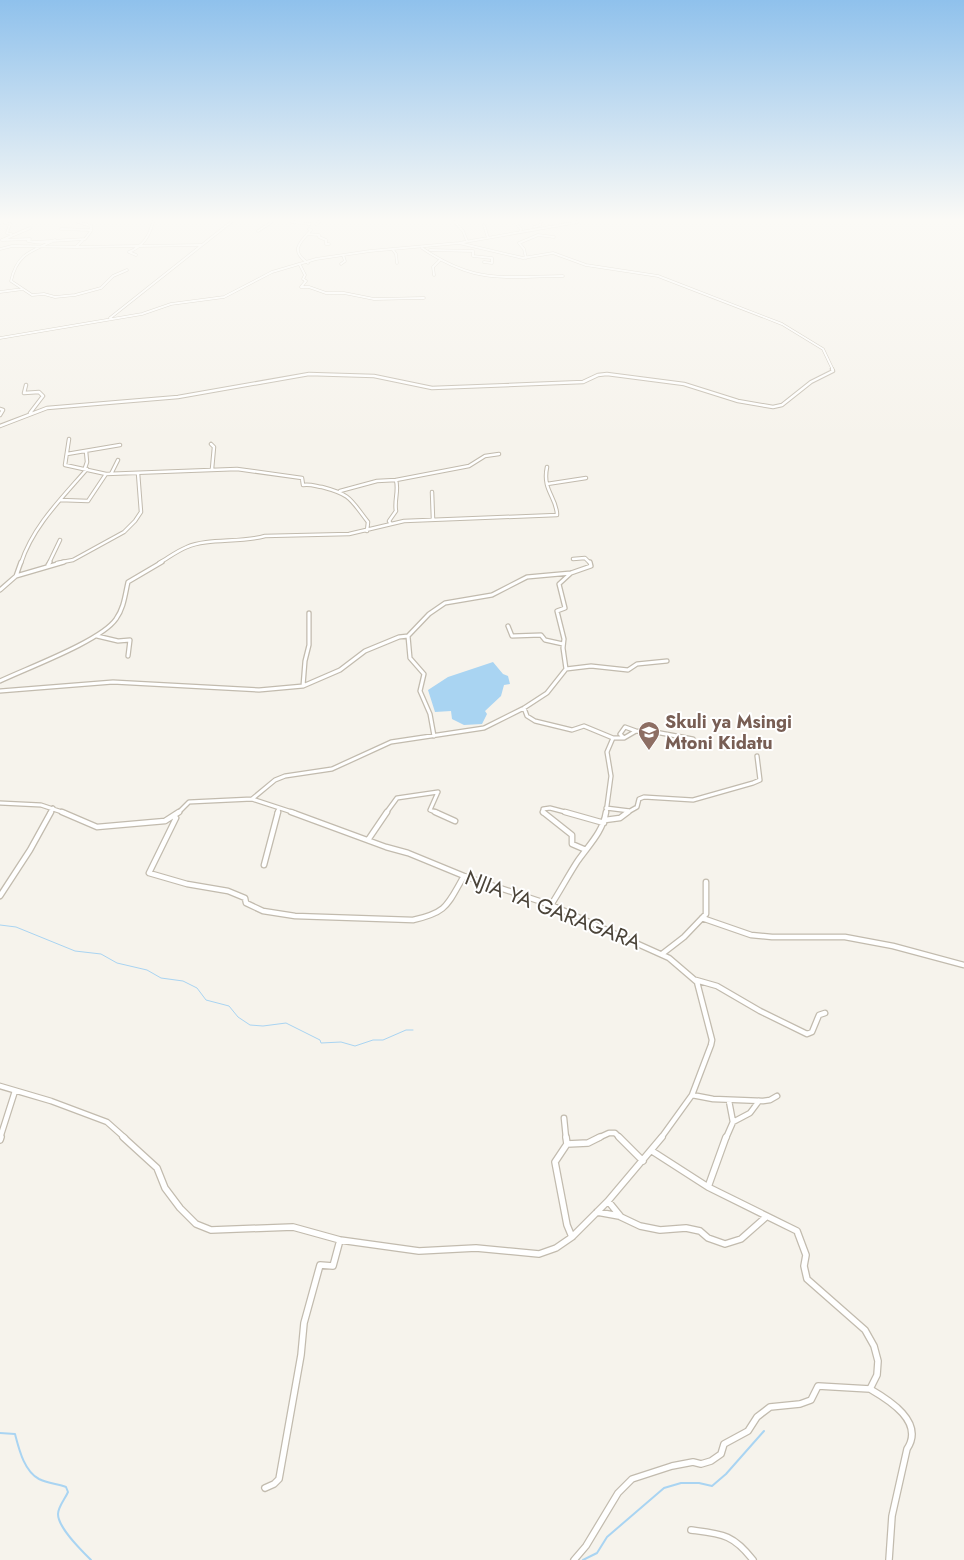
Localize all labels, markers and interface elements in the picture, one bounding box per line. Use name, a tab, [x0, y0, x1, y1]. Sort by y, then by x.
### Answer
place label: Skuli ya Msingi Mtoni Kidatu	[665, 709, 792, 756]
school or university icon: Skuli ya Msingi Mtoni Kidatu	[637, 720, 661, 751]
street label: NJIA YA GARAGARA	[461, 863, 645, 957]

